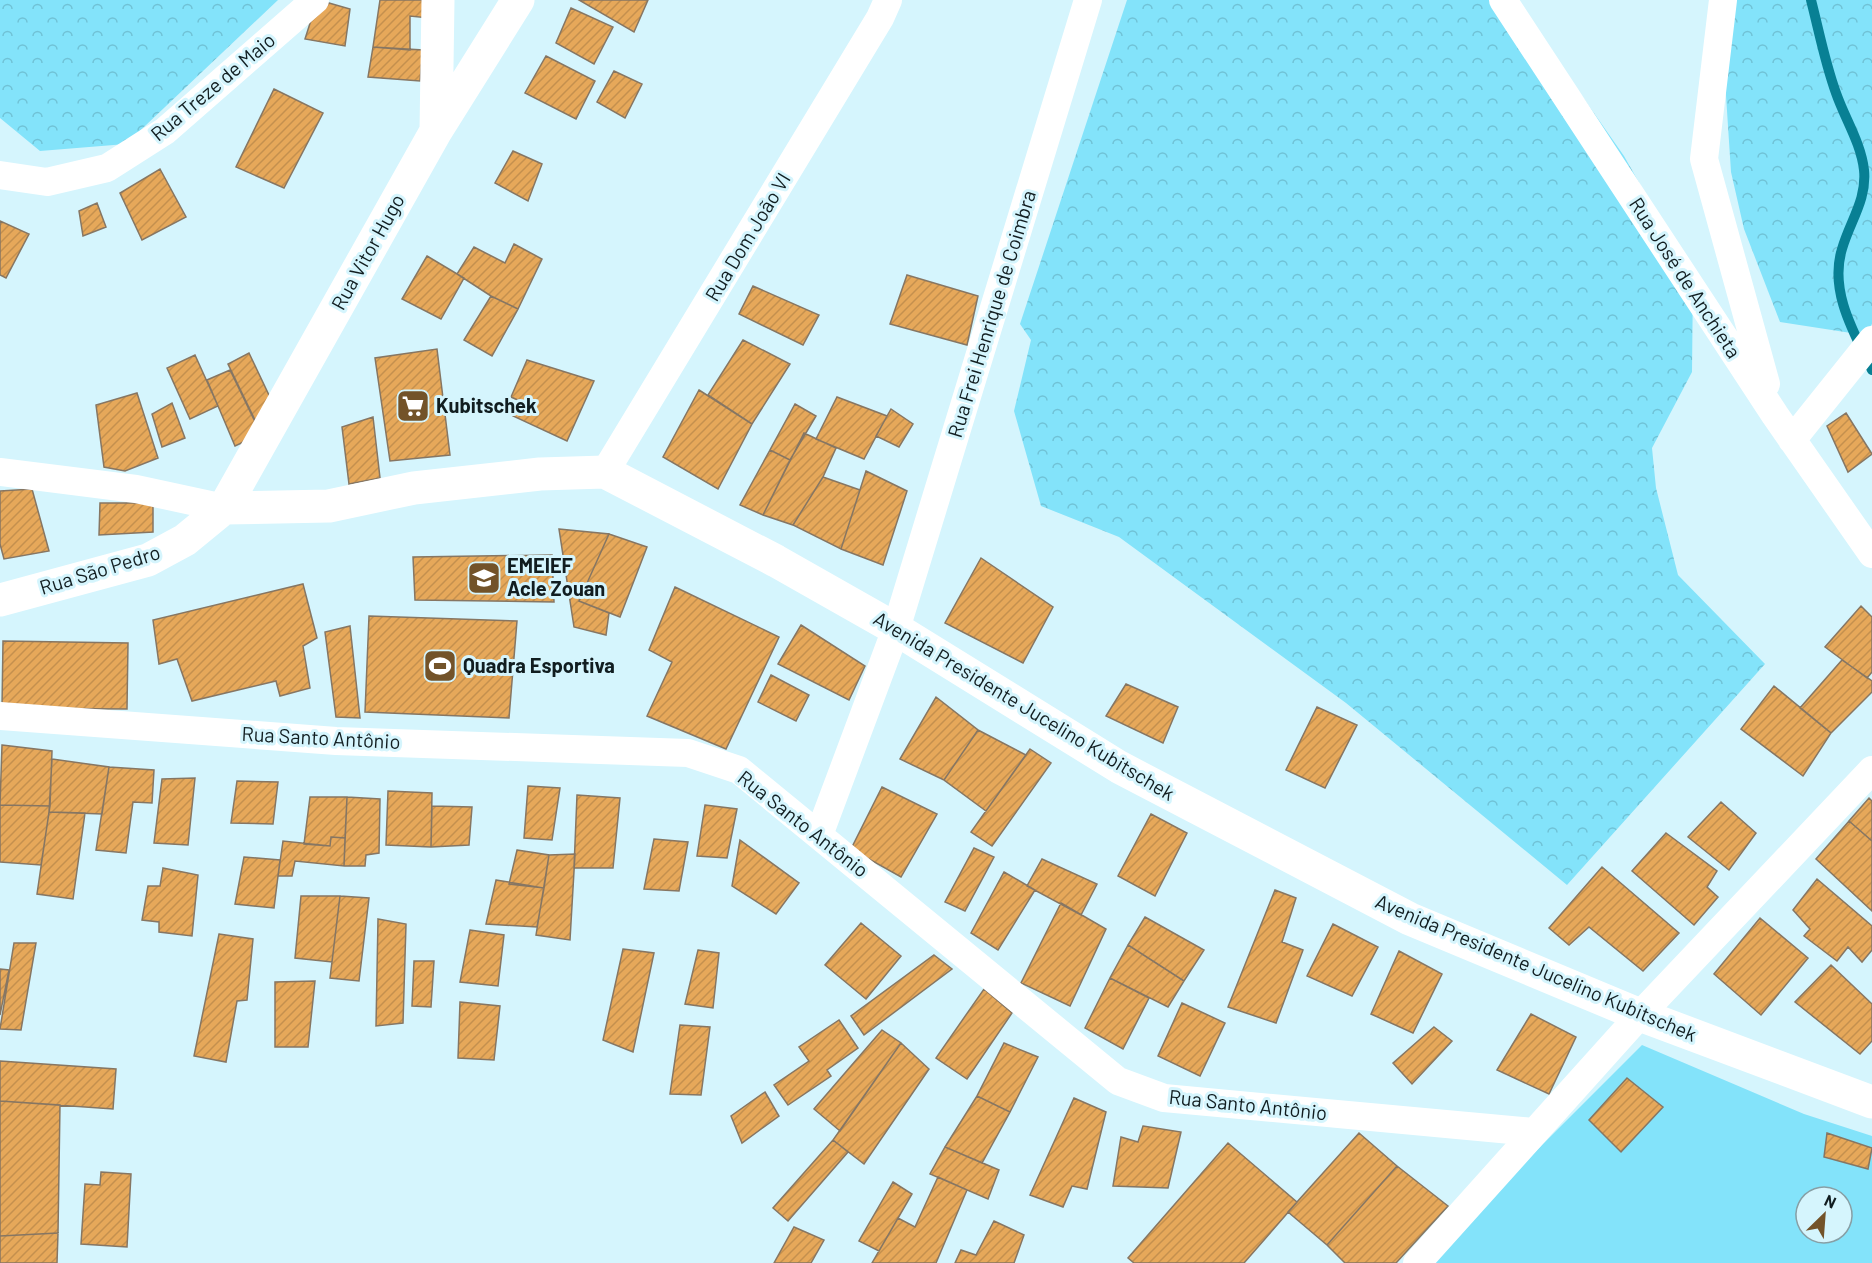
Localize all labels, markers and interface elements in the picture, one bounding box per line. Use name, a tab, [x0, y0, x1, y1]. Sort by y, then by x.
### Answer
street label: Rua Treze de Maio	[145, 27, 279, 145]
street label: Rua Dom João VI	[699, 168, 795, 305]
street label: Rua Frei Henrique de Coimbra	[942, 187, 1040, 440]
street label: Rua Vitor Hugo	[325, 189, 409, 314]
street label: Rua José de Anchieta	[1625, 193, 1747, 362]
supermarket icon: Kubitschek	[395, 388, 431, 424]
place label: Kubitschek	[436, 393, 537, 417]
street label: Rua São Pedro	[36, 539, 163, 599]
place label: EMEIEF Acle Zouan	[507, 553, 605, 600]
school or university icon: EMEIEF Acle Zouan	[466, 560, 502, 596]
street label: Avenida Presidente Jucelino Kubitschek	[870, 606, 1179, 805]
sports icon: Quadra Esportiva	[422, 648, 458, 684]
place label: Quadra Esportiva	[463, 653, 615, 677]
street label: Rua Santo Antônio	[241, 721, 401, 753]
street label: Rua Santo Antônio	[734, 765, 874, 882]
street label: Avenida Presidente Jucelino Kubitschek	[1372, 888, 1701, 1046]
street label: Rua Santo Antônio	[1168, 1084, 1328, 1124]
north arrow	[1794, 1185, 1854, 1245]
text: N	[1822, 1190, 1839, 1212]

